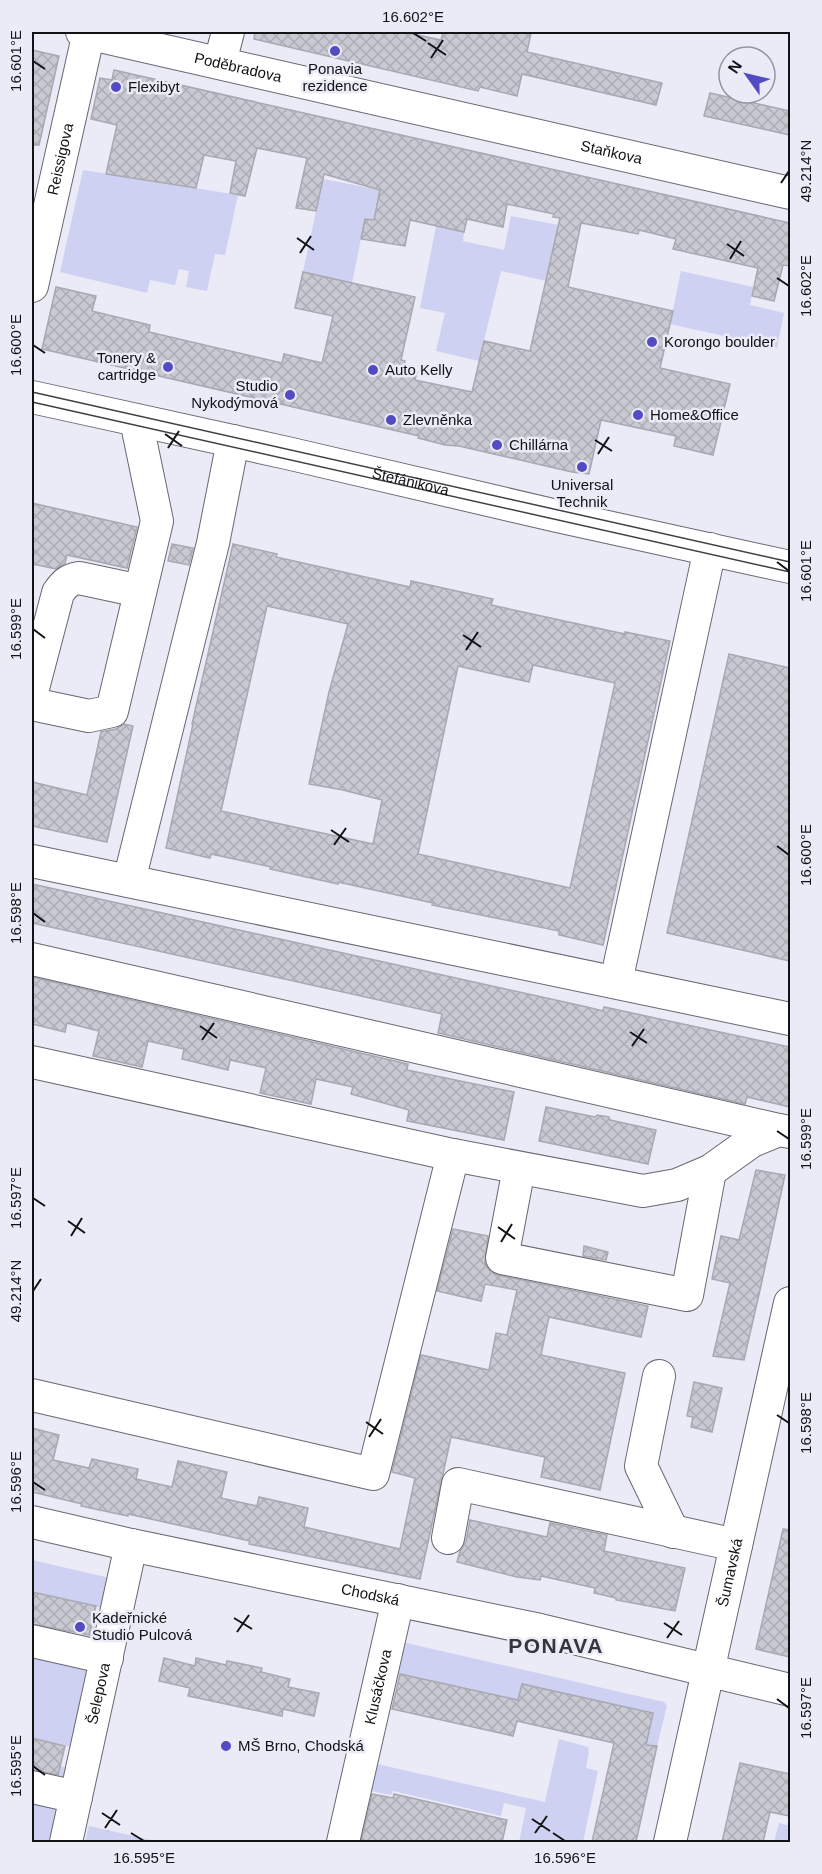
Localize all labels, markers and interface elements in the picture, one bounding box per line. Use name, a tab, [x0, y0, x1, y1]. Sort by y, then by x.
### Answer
text: 16.602°E	[382, 8, 444, 25]
text: 16.601°E	[7, 30, 24, 92]
marker: Ponavia rezidence	[328, 44, 342, 58]
north arrow	[717, 45, 777, 105]
street label: Poděbradova	[193, 49, 284, 85]
text: N	[725, 57, 745, 76]
place label: Ponavia rezidence	[302, 60, 368, 94]
place label: Flexibyt	[128, 78, 181, 95]
marker: Flexibyt	[109, 80, 123, 94]
street label: Reissigova	[44, 121, 76, 197]
street label: Staňkova	[579, 137, 645, 167]
text: 49.214°N	[797, 140, 814, 202]
text: 16.602°E	[797, 255, 814, 317]
text: 16.600°E	[7, 314, 24, 376]
place label: Korongo boulder	[664, 333, 775, 350]
marker: Korongo boulder	[645, 335, 659, 349]
place label: Tonery & cartridge	[97, 349, 156, 383]
marker: Tonery & cartridge	[161, 360, 175, 374]
place label: Auto Kelly	[385, 361, 453, 378]
marker: Auto Kelly	[366, 363, 380, 377]
place label: Studio Nykodýmová	[191, 377, 279, 411]
marker: Studio Nykodýmová	[283, 388, 297, 402]
place label: Home&Office	[650, 406, 739, 423]
marker: Home&Office	[631, 408, 645, 422]
place label: Zlevněnka	[403, 411, 473, 428]
marker: Zlevněnka	[384, 413, 398, 427]
place label: Chillárna	[509, 436, 569, 453]
marker: Chillárna	[490, 438, 504, 452]
marker: Universal Technik	[575, 460, 589, 474]
street label: Štefánikova	[371, 464, 451, 499]
place label: Universal Technik	[551, 476, 613, 510]
text: 16.601°E	[797, 540, 814, 602]
text: 16.599°E	[7, 598, 24, 660]
text: 16.600°E	[797, 824, 814, 886]
text: 16.598°E	[7, 882, 24, 944]
text: 16.599°E	[797, 1108, 814, 1170]
text: 16.597°E	[7, 1167, 24, 1229]
text: 49.214°N	[7, 1260, 24, 1322]
text: 16.598°E	[797, 1392, 814, 1454]
text: 16.596°E	[7, 1451, 24, 1513]
street label: Šumavská	[714, 1536, 746, 1609]
street label: Chodská	[340, 1580, 402, 1609]
place label: Kadeřnické Studio Pulcová	[92, 1609, 193, 1643]
marker: Kadeřnické Studio Pulcová	[73, 1620, 87, 1634]
district label: PONAVA	[508, 1634, 604, 1657]
street label: Klusáčkova	[361, 1647, 395, 1726]
street label: Šelepova	[83, 1660, 113, 1726]
text: 16.597°E	[797, 1677, 814, 1739]
text: 16.595°E	[7, 1735, 24, 1797]
place label: MŠ Brno, Chodská	[238, 1737, 365, 1754]
marker: MŠ Brno, Chodská	[219, 1739, 233, 1753]
text: 16.595°E	[113, 1849, 175, 1866]
text: 16.596°E	[534, 1849, 596, 1866]

